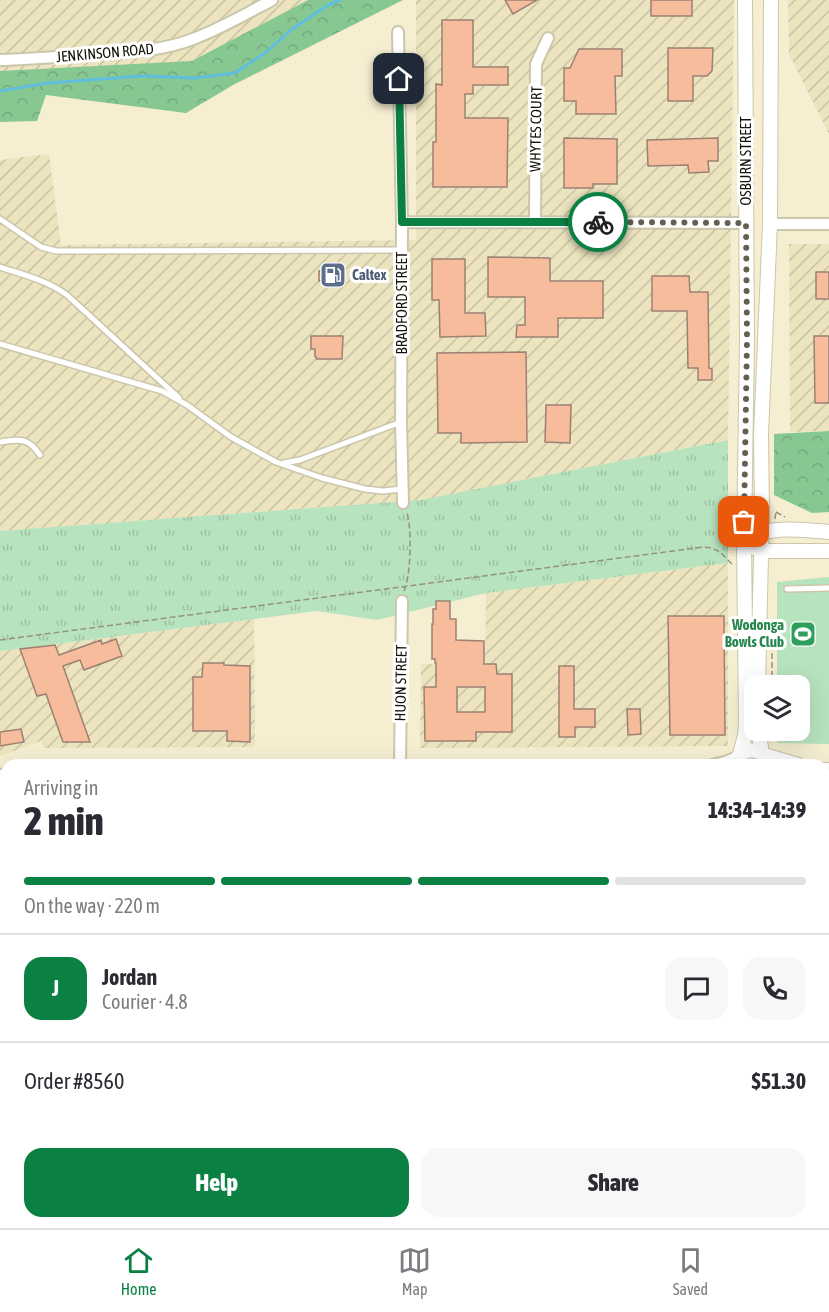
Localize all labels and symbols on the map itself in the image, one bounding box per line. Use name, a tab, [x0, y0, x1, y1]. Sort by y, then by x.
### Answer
street label: JENKINSON ROAD	[55, 40, 154, 65]
pin	[373, 53, 424, 104]
street label: WHYTES COURT	[526, 86, 545, 172]
street label: OSBURN STREET	[737, 116, 754, 206]
courier	[568, 192, 628, 252]
street label: BRADFORD STREET	[393, 251, 410, 354]
fuel station icon: Caltex	[318, 260, 348, 290]
place label: Caltex	[352, 266, 387, 283]
pin	[718, 496, 769, 547]
place label: Wodonga Bowls Club	[725, 616, 784, 650]
sports icon: Wodonga Bowls Club	[788, 619, 818, 649]
street label: HUON STREET	[391, 644, 410, 722]

